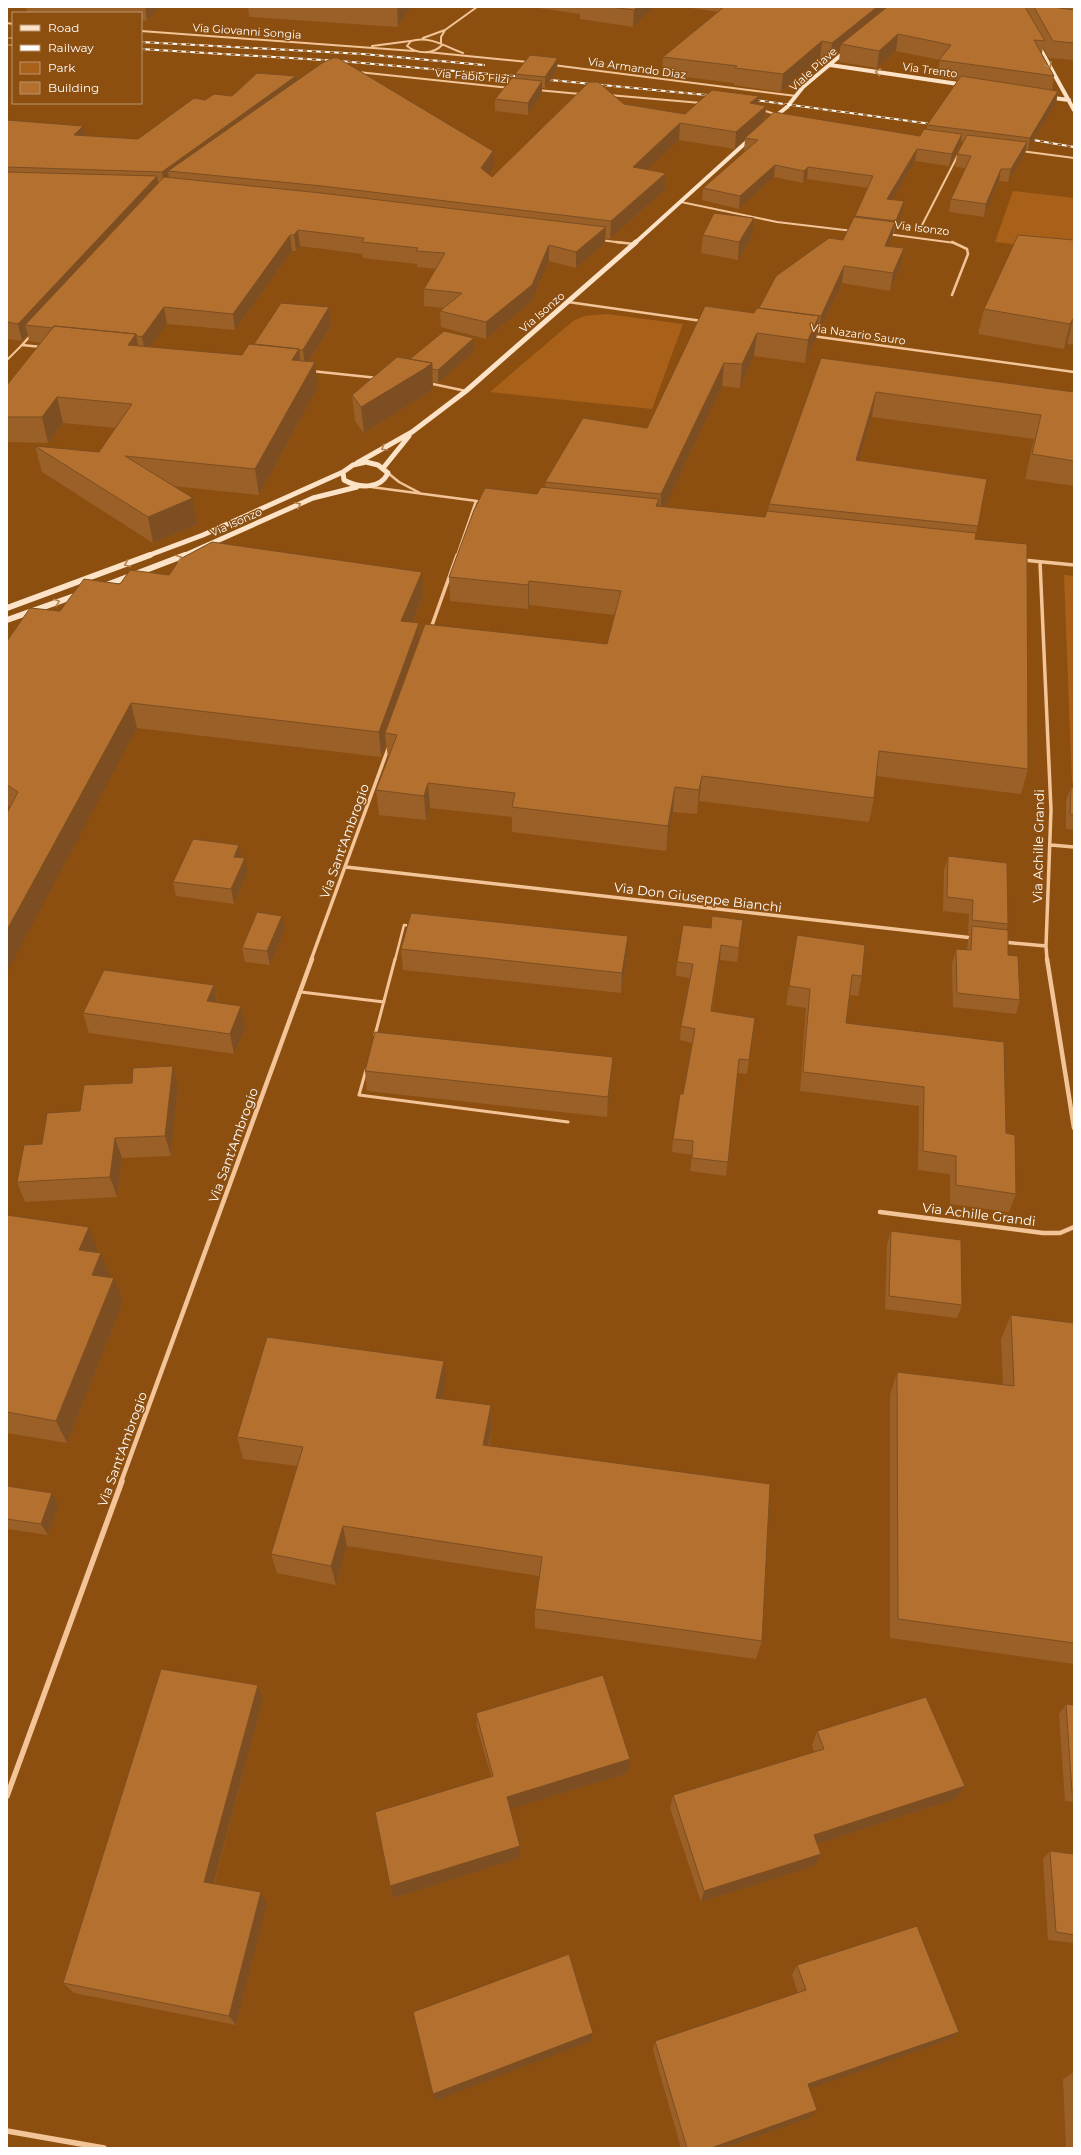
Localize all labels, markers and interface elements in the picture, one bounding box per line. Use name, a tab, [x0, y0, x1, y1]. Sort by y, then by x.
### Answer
legend	[12, 12, 142, 104]
text: Road	[48, 20, 79, 35]
street label: Via Giovanni Songia	[192, 20, 302, 42]
text: Railway	[48, 40, 94, 55]
street label: Viale Piave	[786, 44, 840, 94]
street label: Via Armando Diaz	[587, 54, 687, 82]
street label: Via Trento	[902, 59, 959, 81]
text: Park	[48, 60, 76, 75]
one-way arrow	[1045, 61, 1052, 68]
street label: Via Fabio Filzi	[434, 66, 510, 86]
one-way arrow	[875, 68, 881, 77]
text: Building	[48, 80, 99, 95]
street label: Via Isonzo	[894, 218, 950, 238]
street label: Via Isonzo	[517, 289, 568, 335]
street label: Via Nazario Sauro	[809, 320, 907, 348]
one-way arrow	[381, 443, 388, 450]
one-way arrow	[294, 502, 301, 510]
street label: Via Isonzo	[208, 504, 264, 540]
one-way arrow	[176, 554, 183, 562]
one-way arrow	[124, 560, 131, 568]
one-way arrow	[53, 599, 60, 607]
street label: Via Sant'Ambrogio	[316, 781, 372, 901]
street label: Via Achille Grandi	[1029, 789, 1047, 903]
street label: Via Don Giuseppe Bianchi	[613, 879, 783, 915]
street label: Via Sant'Ambrogio	[205, 1085, 261, 1205]
street label: Via Achille Grandi	[921, 1199, 1037, 1229]
street label: Via Sant'Ambrogio	[94, 1389, 150, 1509]

